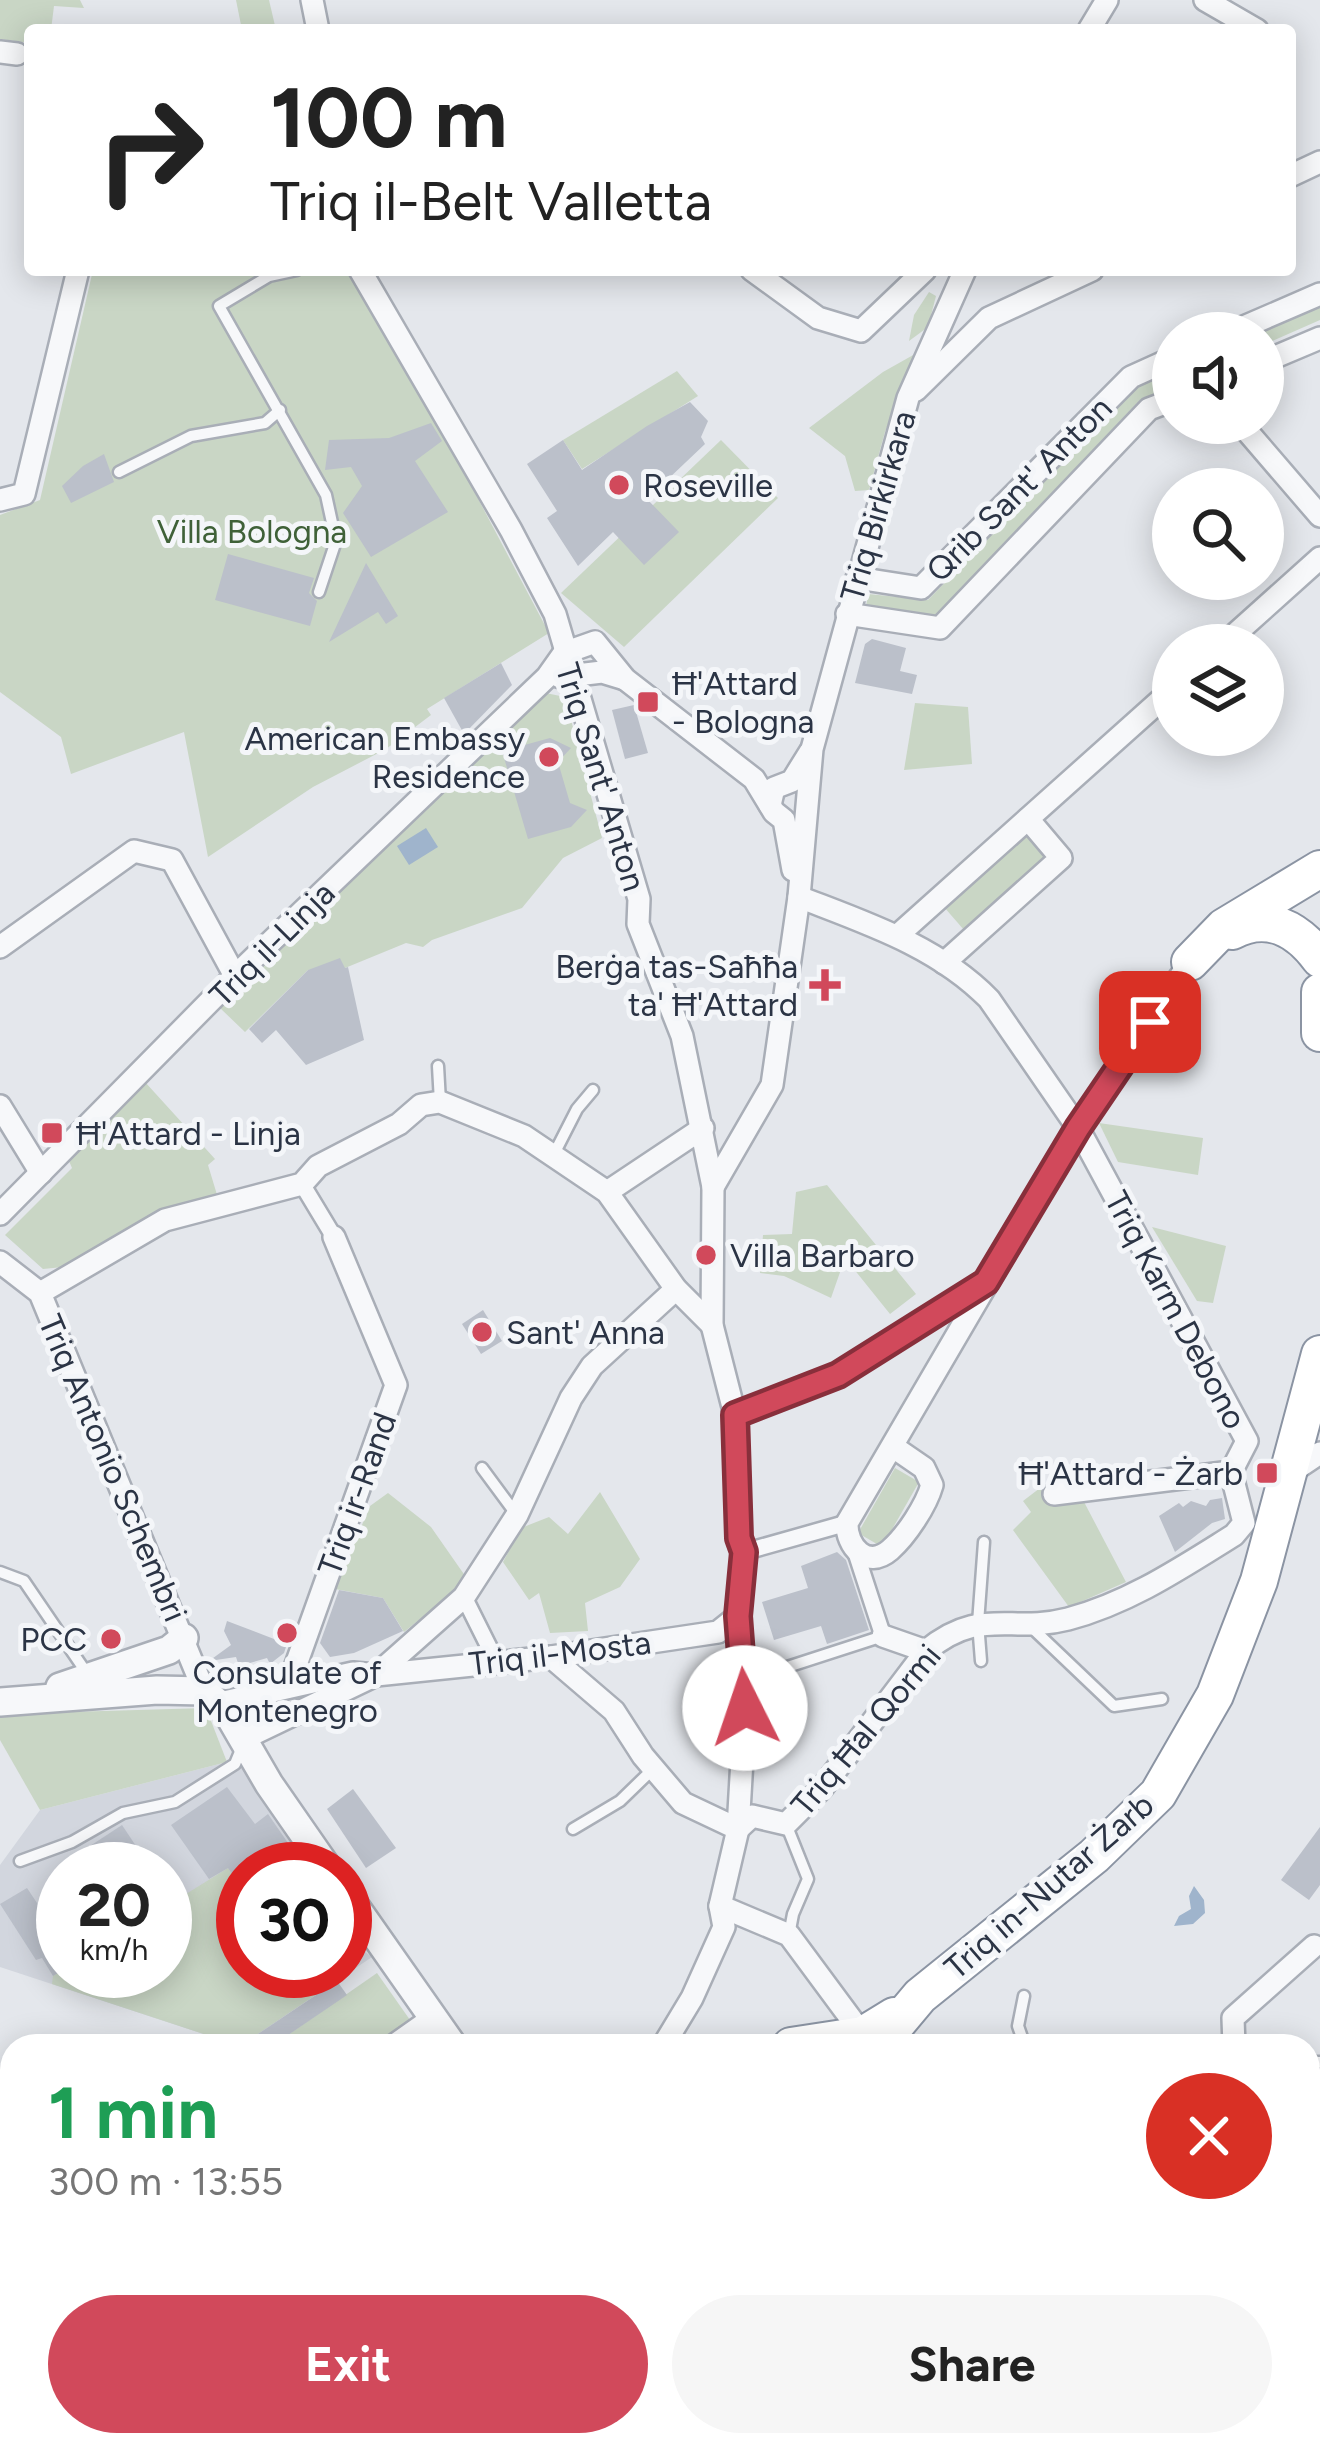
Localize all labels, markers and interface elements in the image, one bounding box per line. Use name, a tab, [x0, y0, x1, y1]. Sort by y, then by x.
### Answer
text: 100 m	[270, 67, 508, 168]
icon: right	[72, 72, 228, 228]
text: Triq il-Belt Valletta	[270, 169, 712, 234]
map controls	[1152, 312, 1284, 756]
button: sound	[1152, 312, 1284, 444]
street label: Qrib Sant' Anton	[918, 388, 1120, 590]
street label: Triq Birkirkara	[832, 406, 924, 606]
place label: Roseville	[643, 466, 773, 505]
button: search	[1152, 468, 1284, 600]
marker: Roseville	[606, 472, 632, 498]
park label: Villa Bologna	[157, 512, 347, 551]
button: layers	[1152, 624, 1284, 756]
street label: Triq Sant' Anton	[548, 658, 654, 896]
place label: Ħ'Attard - Bologna	[672, 664, 814, 741]
marker: Ħ'Attard - Bologna	[635, 689, 661, 715]
place label: American Embassy Residence	[245, 719, 526, 796]
marker: American Embassy Residence	[536, 744, 562, 770]
street label: Triq il-Linja	[202, 874, 342, 1014]
place label: Berġa tas-Saħħa ta' Ħ'Attard	[555, 947, 798, 1024]
marker: Berġa tas-Saħħa ta' Ħ'Attard	[809, 969, 841, 1001]
pin	[1099, 971, 1201, 1073]
icon: arrive	[1117, 989, 1183, 1055]
place label: Ħ'Attard - Linja	[76, 1114, 301, 1153]
marker: Ħ'Attard - Linja	[39, 1120, 65, 1146]
street label: Triq Karm Debono	[1097, 1184, 1255, 1436]
place label: Villa Barbaro	[730, 1236, 915, 1275]
marker: Villa Barbaro	[693, 1242, 719, 1268]
street label: Triq Antonio Schembri	[31, 1309, 195, 1627]
place label: Sant' Anna	[506, 1313, 665, 1352]
marker: Sant' Anna	[469, 1319, 495, 1345]
street label: Triq ir-Rand	[310, 1407, 404, 1581]
place label: Ħ'Attard - Żarb	[1019, 1454, 1243, 1493]
marker: Ħ'Attard - Żarb	[1254, 1460, 1280, 1486]
place label: PCC	[20, 1620, 87, 1659]
marker: Consulate of Montenegro	[274, 1620, 300, 1646]
street label: Triq il-Mosta	[467, 1622, 653, 1684]
marker: PCC	[98, 1626, 124, 1652]
street label: Triq Ħal Qormi	[783, 1636, 949, 1824]
position arrow	[682, 1645, 808, 1771]
place label: Consulate of Montenegro	[192, 1653, 382, 1730]
street label: Triq in-Nutar Żarb	[937, 1785, 1161, 1987]
speed limit sign: 30	[216, 1842, 372, 1998]
text: 20	[77, 1869, 151, 1941]
text: km/h	[80, 1931, 148, 1968]
text: 1 min	[48, 2070, 218, 2156]
button: close	[1146, 2073, 1272, 2199]
text: 300 m · 13:55	[48, 2158, 283, 2205]
button: Exit	[48, 2295, 648, 2433]
button: Share	[672, 2295, 1272, 2433]

